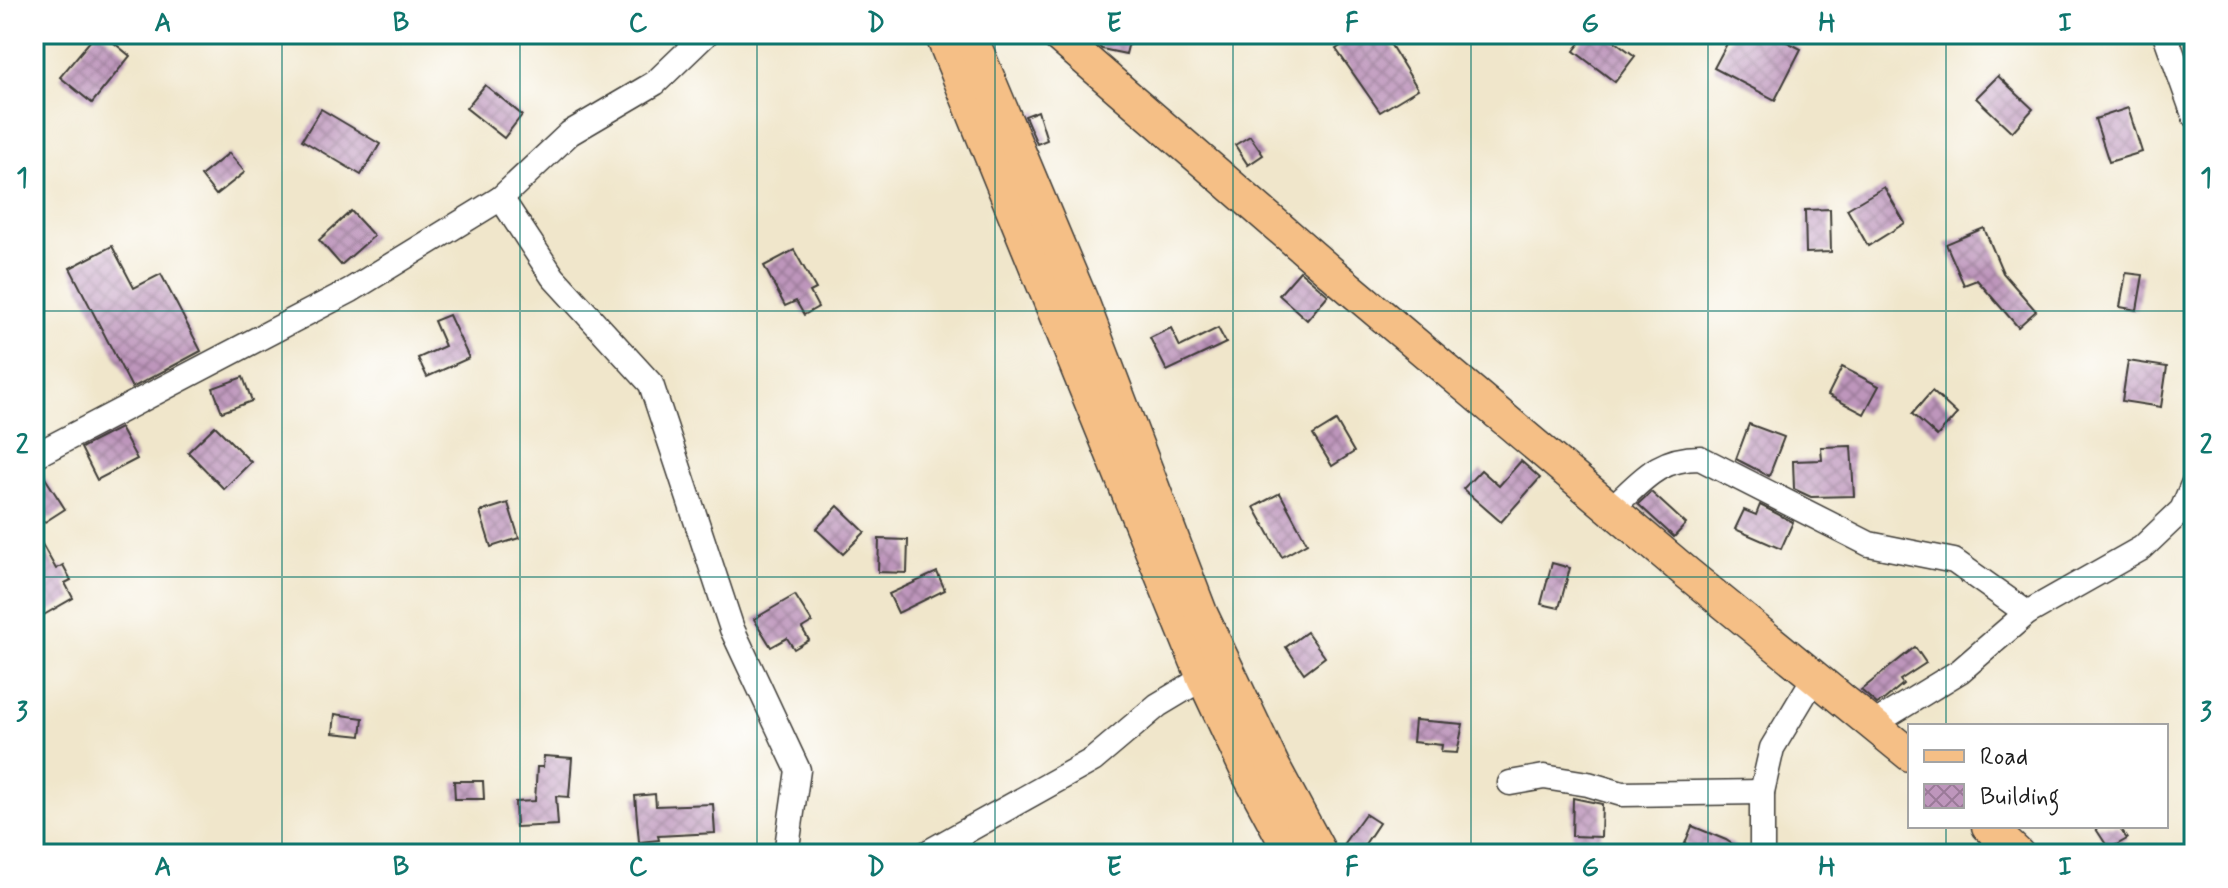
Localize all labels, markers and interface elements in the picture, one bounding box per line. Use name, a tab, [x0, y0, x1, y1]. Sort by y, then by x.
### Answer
text: A	[154, 7, 172, 41]
text: B	[393, 7, 409, 41]
text: C	[629, 7, 648, 41]
text: D	[867, 7, 885, 41]
text: E	[1106, 7, 1122, 41]
text: F	[1345, 7, 1359, 41]
text: G	[1581, 7, 1599, 41]
text: H	[1819, 7, 1836, 41]
text: I	[2058, 7, 2072, 41]
text: 1	[16, 162, 28, 196]
text: 1	[2200, 162, 2212, 196]
text: 2	[16, 429, 29, 463]
text: 2	[2200, 429, 2213, 463]
text: 3	[16, 696, 28, 730]
text: 3	[2200, 696, 2212, 730]
legend	[1908, 724, 2168, 828]
text: Road	[1980, 742, 2028, 773]
text: Building	[1980, 782, 2060, 816]
text: A	[154, 851, 172, 885]
text: B	[393, 851, 409, 885]
text: C	[629, 851, 648, 885]
text: D	[867, 851, 885, 885]
text: E	[1106, 851, 1122, 885]
text: F	[1345, 851, 1359, 885]
text: G	[1581, 851, 1599, 885]
text: H	[1819, 851, 1836, 885]
text: I	[2058, 851, 2072, 885]

